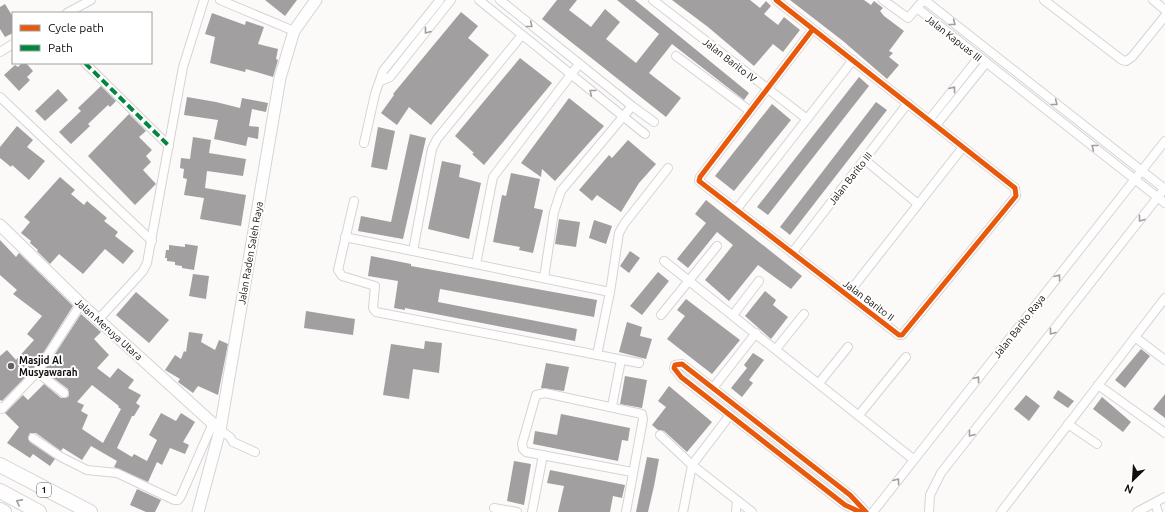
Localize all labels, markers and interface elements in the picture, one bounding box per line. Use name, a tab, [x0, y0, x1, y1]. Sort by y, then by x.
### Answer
legend	[12, 12, 152, 64]
street label: Jalan Kapuas III	[923, 13, 984, 64]
one-way arrow	[949, 18, 956, 25]
one-way arrow	[525, 20, 533, 27]
text: Cycle path	[48, 21, 104, 34]
one-way arrow	[425, 26, 432, 33]
street label: Jalan Barito IV	[701, 36, 759, 85]
text: Path	[48, 41, 73, 54]
one-way arrow	[949, 87, 956, 94]
one-way arrow	[589, 90, 597, 97]
one-way arrow	[1051, 99, 1058, 106]
one-way arrow	[1091, 145, 1098, 152]
street label: Jalan Barito III	[827, 150, 874, 207]
street label: Jalan Raden Saleh Raya	[236, 201, 265, 305]
one-way arrow	[1139, 214, 1146, 221]
one-way arrow	[1053, 274, 1060, 281]
street label: Jalan Barito II	[841, 278, 896, 323]
street label: Jalan Barito Raya	[991, 293, 1047, 360]
street label: Jalan Meruya Utara	[73, 296, 145, 362]
one-way arrow	[1050, 327, 1057, 334]
place label: Masjid Al Musyawarah	[19, 355, 78, 378]
marker: Masjid Al Musyawarah	[6, 361, 16, 371]
one-way arrow	[972, 376, 979, 383]
one-way arrow	[969, 429, 976, 436]
north arrow	[1113, 460, 1153, 500]
one-way arrow	[892, 478, 899, 485]
text: N	[1123, 482, 1135, 496]
road number: 1	[37, 483, 51, 497]
one-way arrow	[16, 499, 23, 507]

